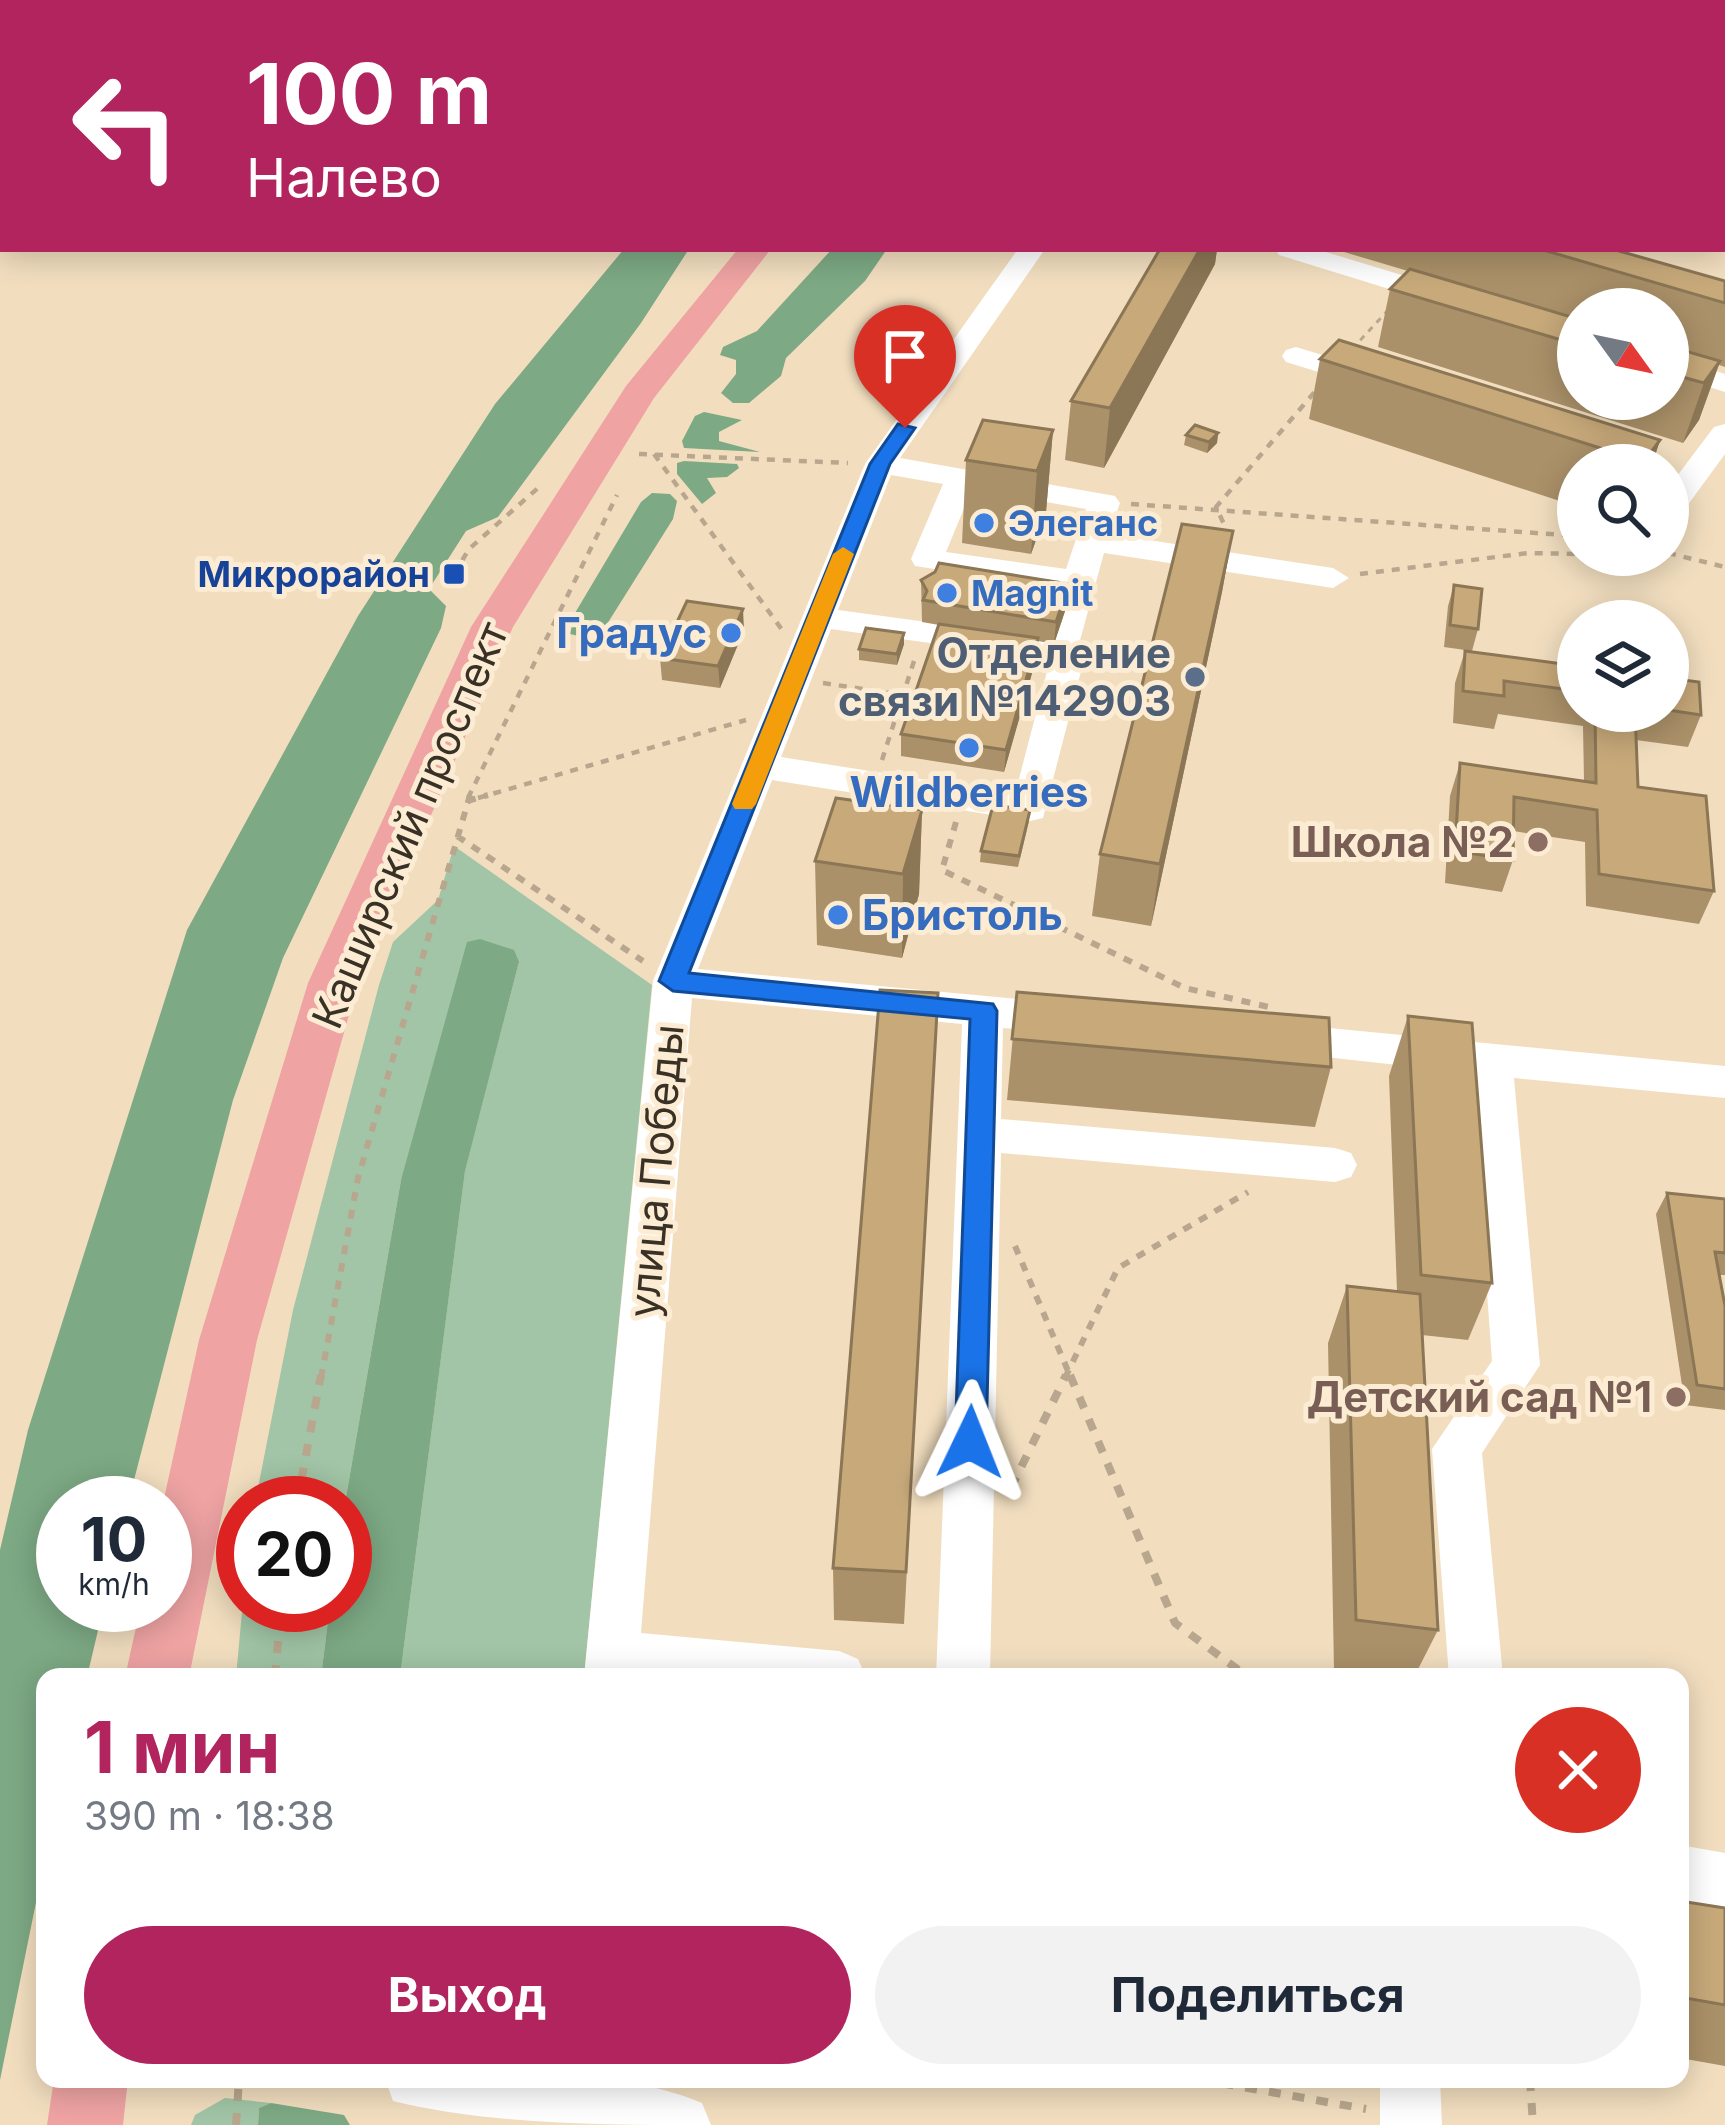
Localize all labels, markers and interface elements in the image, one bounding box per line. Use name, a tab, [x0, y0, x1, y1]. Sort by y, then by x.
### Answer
text: 100 m	[246, 43, 492, 144]
icon: left	[48, 48, 204, 204]
text: Налево	[246, 145, 442, 210]
north arrow	[1557, 288, 1689, 420]
map controls	[1557, 288, 1689, 732]
pin	[854, 305, 956, 428]
icon: arrive	[872, 323, 938, 389]
button: search	[1557, 444, 1689, 576]
place label: Элеганс	[1008, 501, 1158, 545]
marker: Элеганс	[971, 510, 997, 536]
place label: Микрорайон	[197, 552, 430, 596]
marker: Микрорайон	[441, 561, 467, 587]
place label: Magnit	[971, 571, 1094, 615]
marker: Magnit	[934, 580, 960, 606]
button: layers	[1557, 600, 1689, 732]
place label: Градус	[556, 607, 707, 658]
street label: Каширский проспект	[301, 614, 518, 1036]
marker: Градус	[718, 620, 744, 646]
place label: Отделение связи №142903	[838, 627, 1171, 726]
marker: Отделение связи №142903	[1182, 664, 1208, 690]
marker: Wildberries	[956, 735, 982, 761]
place label: Wildberries	[849, 766, 1089, 817]
place label: Школа №2	[1291, 816, 1514, 867]
marker: Школа №2	[1525, 829, 1551, 855]
place label: Бристоль	[862, 889, 1063, 940]
marker: Бристоль	[825, 902, 851, 928]
street label: улица Победы	[617, 1022, 694, 1320]
place label: Детский сад №1	[1307, 1371, 1652, 1422]
position arrow	[907, 1379, 1033, 1505]
marker: Детский сад №1	[1663, 1384, 1689, 1410]
speed limit sign: 20	[216, 1476, 372, 1632]
text: 10	[81, 1503, 147, 1575]
text: km/h	[78, 1566, 150, 1602]
text: 1 мин	[84, 1703, 280, 1790]
button: close	[1515, 1707, 1641, 1833]
text: 390 m · 18:38	[84, 1792, 335, 1839]
button: Выход	[84, 1926, 851, 2064]
button: Поделиться	[875, 1926, 1641, 2064]

